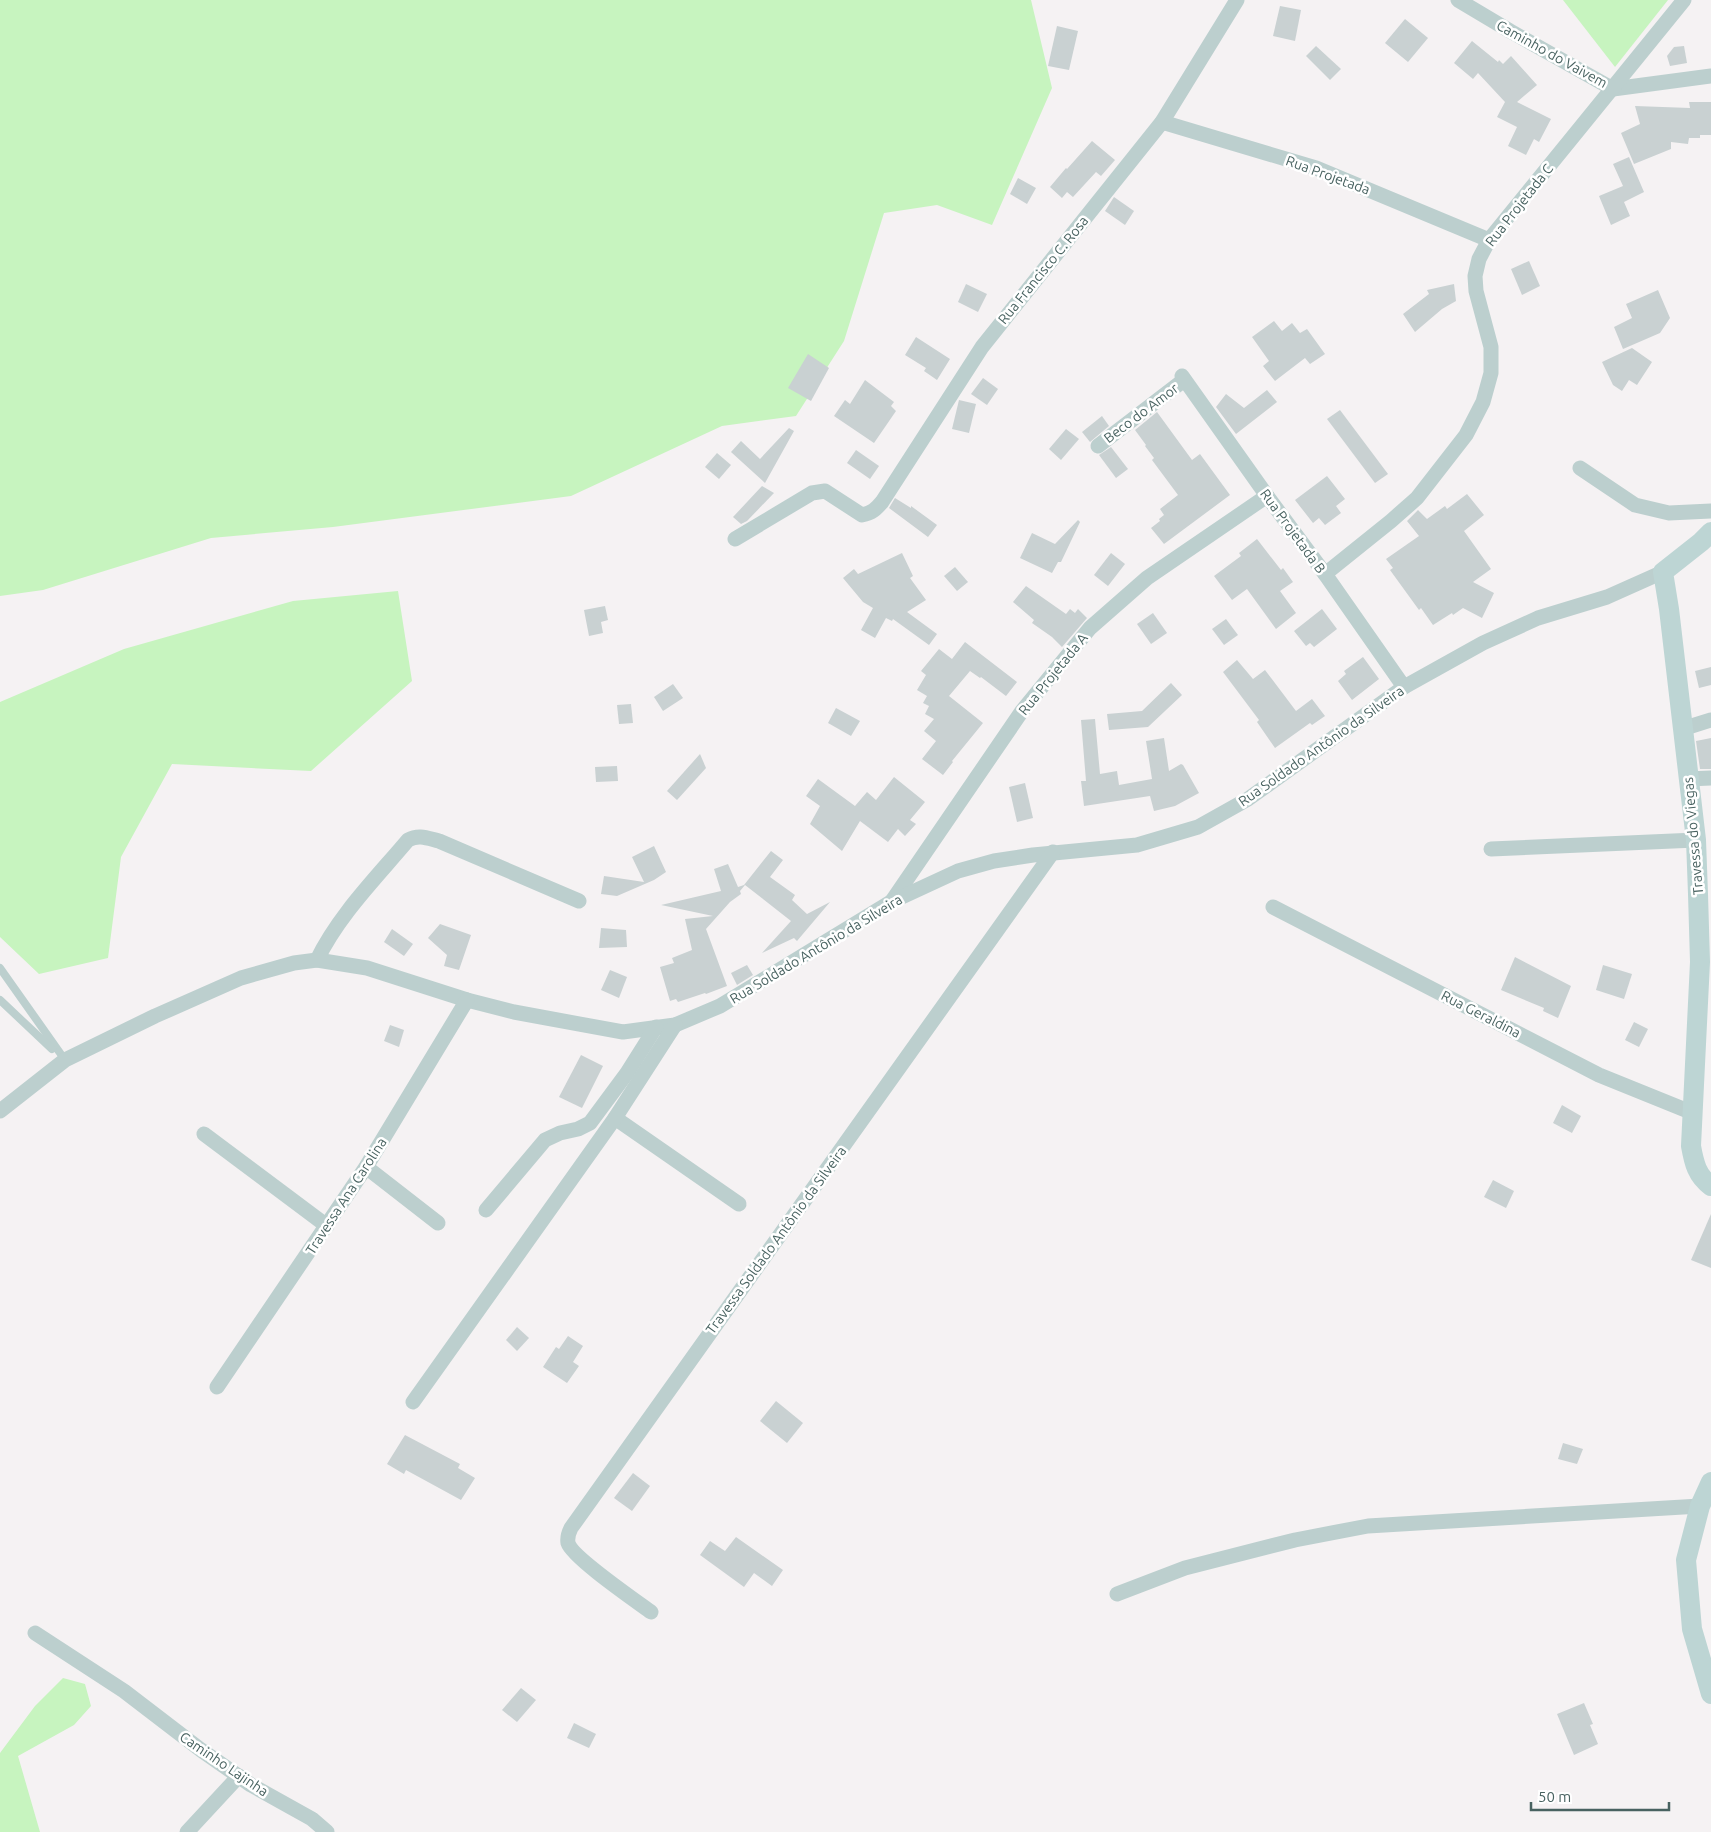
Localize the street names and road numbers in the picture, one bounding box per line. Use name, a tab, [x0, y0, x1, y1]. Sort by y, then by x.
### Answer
street label: Caminho do Vaivem	[1494, 17, 1610, 91]
street label: Rua Projetada	[1284, 152, 1372, 198]
street label: Rua Projetada C	[1482, 160, 1556, 249]
street label: Rua Francisco C. Rosa	[995, 213, 1091, 327]
street label: Beco do Amor	[1101, 379, 1182, 446]
street label: Rua Projetada B	[1257, 486, 1329, 576]
street label: Rua Projetada A	[1015, 630, 1091, 718]
street label: Rua Soldado Antônio da Silveira	[1235, 683, 1407, 809]
street label: Travessa do Viegas	[1680, 776, 1706, 896]
street label: Rua Soldado Antônio da Silveira	[727, 891, 905, 1007]
street label: Rua Geraldina	[1439, 987, 1523, 1041]
street label: Travessa Ana Carolina	[302, 1135, 390, 1257]
street label: Travessa Soldado Antônio da Silveira	[703, 1143, 849, 1337]
street label: Caminho Lajinha	[177, 1729, 271, 1799]

